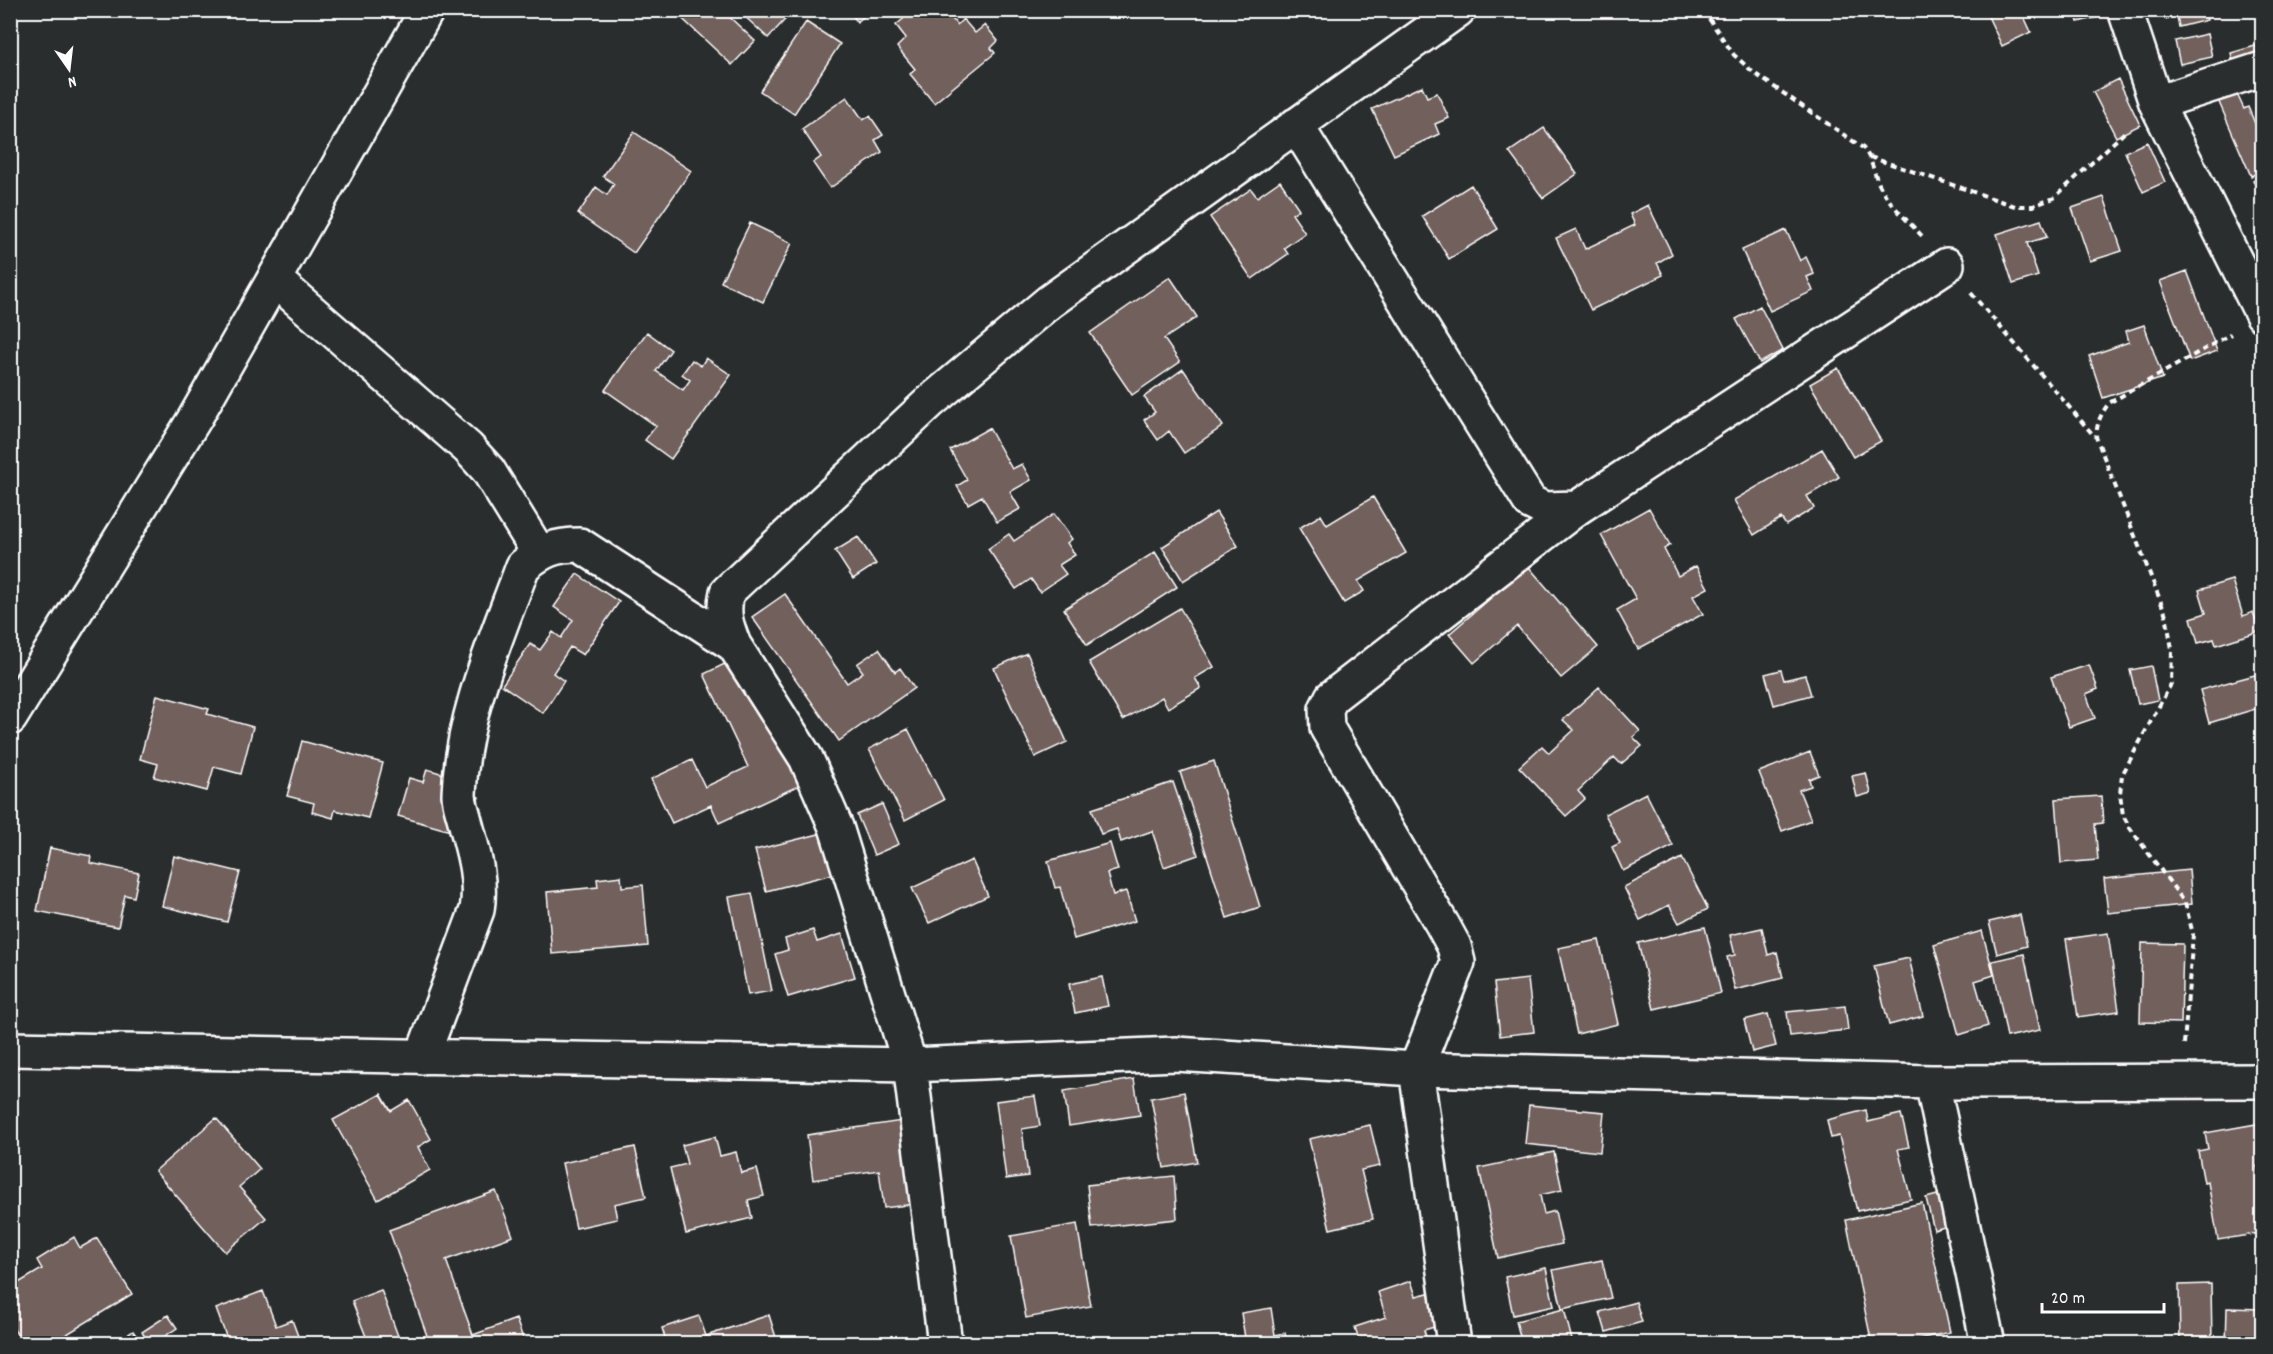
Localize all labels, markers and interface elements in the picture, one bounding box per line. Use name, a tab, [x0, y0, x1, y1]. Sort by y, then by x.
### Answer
north arrow	[39, 39, 99, 99]
text: N	[65, 69, 79, 93]
scale bar	[2042, 1276, 2164, 1314]
text: 20 m	[2051, 1287, 2085, 1312]

